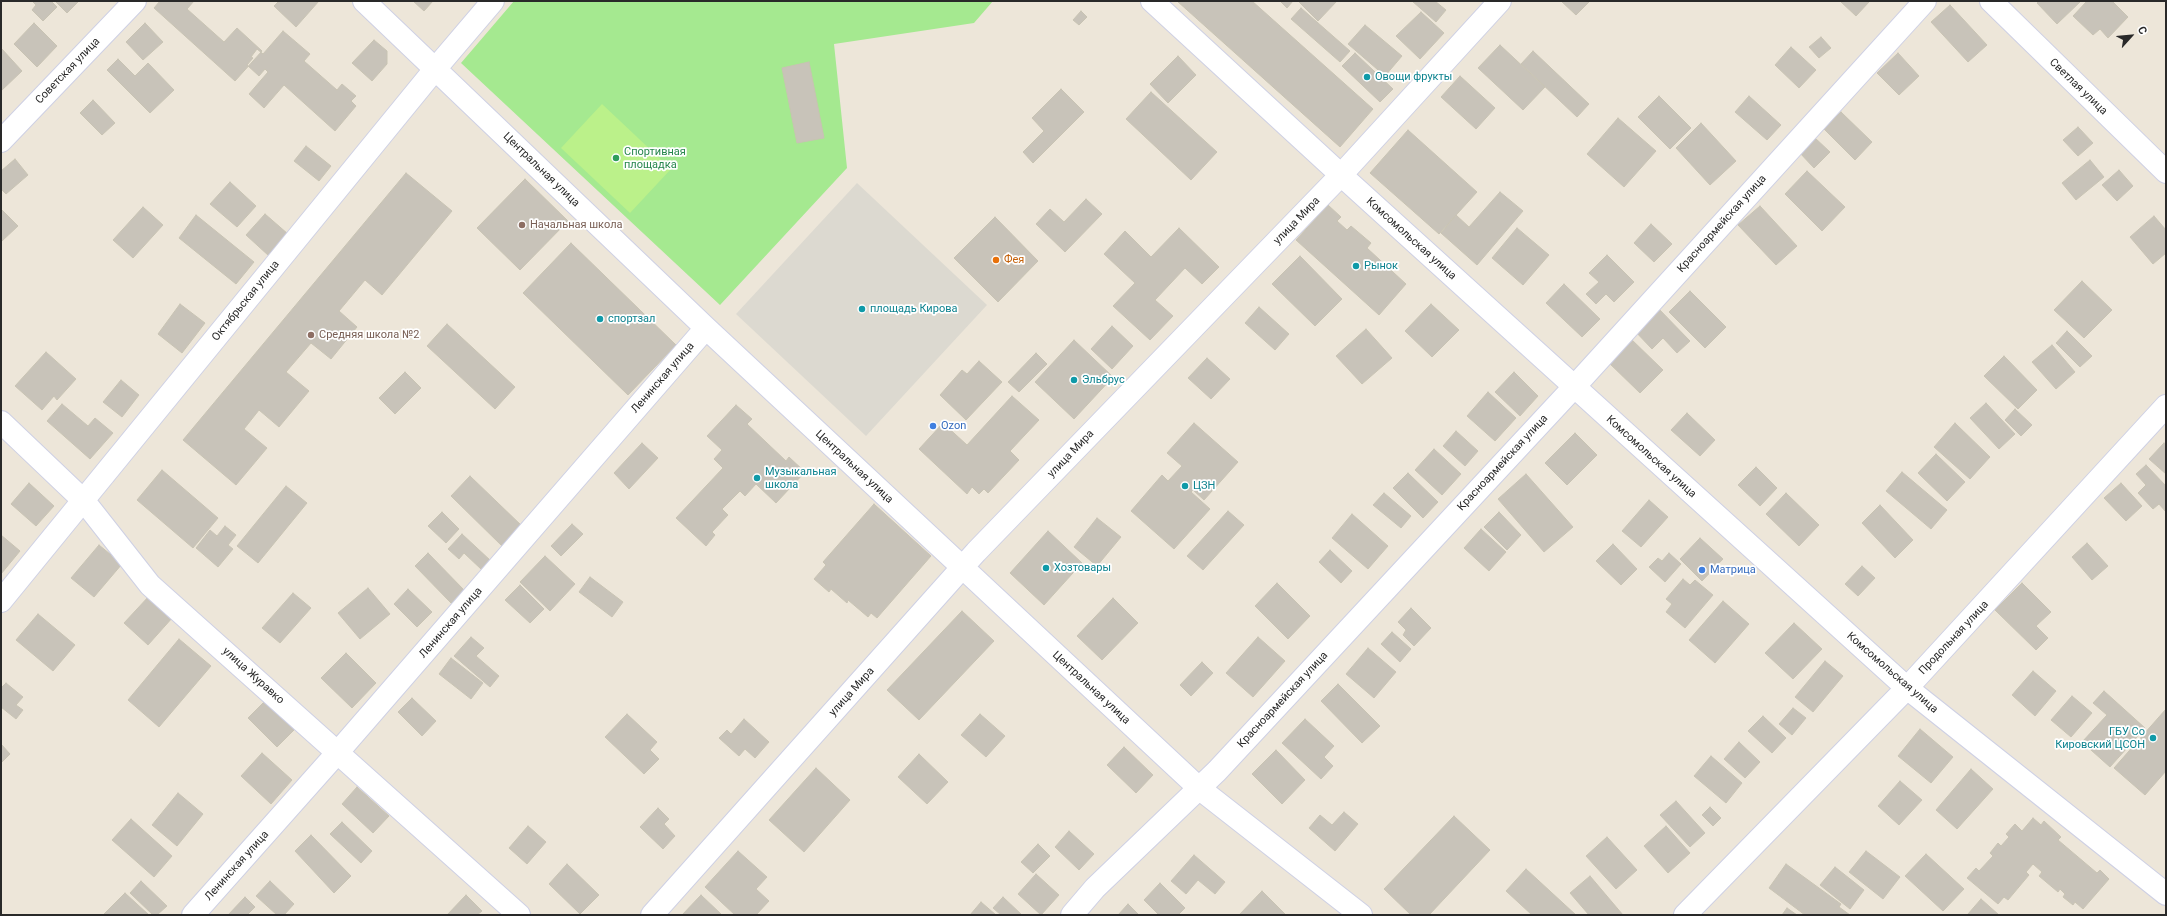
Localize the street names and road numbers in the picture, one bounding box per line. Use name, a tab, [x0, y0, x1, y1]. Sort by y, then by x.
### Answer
street label: Советская улица	[33, 35, 103, 107]
street label: Светлая улица	[2046, 56, 2110, 118]
street label: Центральная улица	[500, 130, 582, 210]
street label: Красноармейская улица	[1675, 173, 1769, 275]
street label: улица Мира	[1271, 194, 1323, 248]
street label: Комсомольская улица	[1363, 195, 1459, 283]
street label: Октябрьская улица	[210, 258, 282, 344]
street label: Ленинская улица	[629, 340, 697, 416]
street label: Красноармейская улица	[1455, 412, 1551, 514]
street label: Комсомольская улица	[1603, 413, 1699, 501]
street label: улица Мира	[1045, 427, 1097, 481]
street label: Центральная улица	[812, 428, 896, 506]
street label: Ленинская улица	[417, 585, 485, 661]
street label: Продольная улица	[1916, 598, 1992, 678]
street label: Комсомольская улица	[1844, 630, 1940, 716]
street label: улица Журавко	[219, 645, 287, 707]
street label: Центральная улица	[1049, 649, 1133, 727]
street label: Красноармейская улица	[1235, 649, 1331, 751]
street label: улица Мира	[827, 665, 877, 719]
street label: Ленинская улица	[202, 828, 272, 904]

